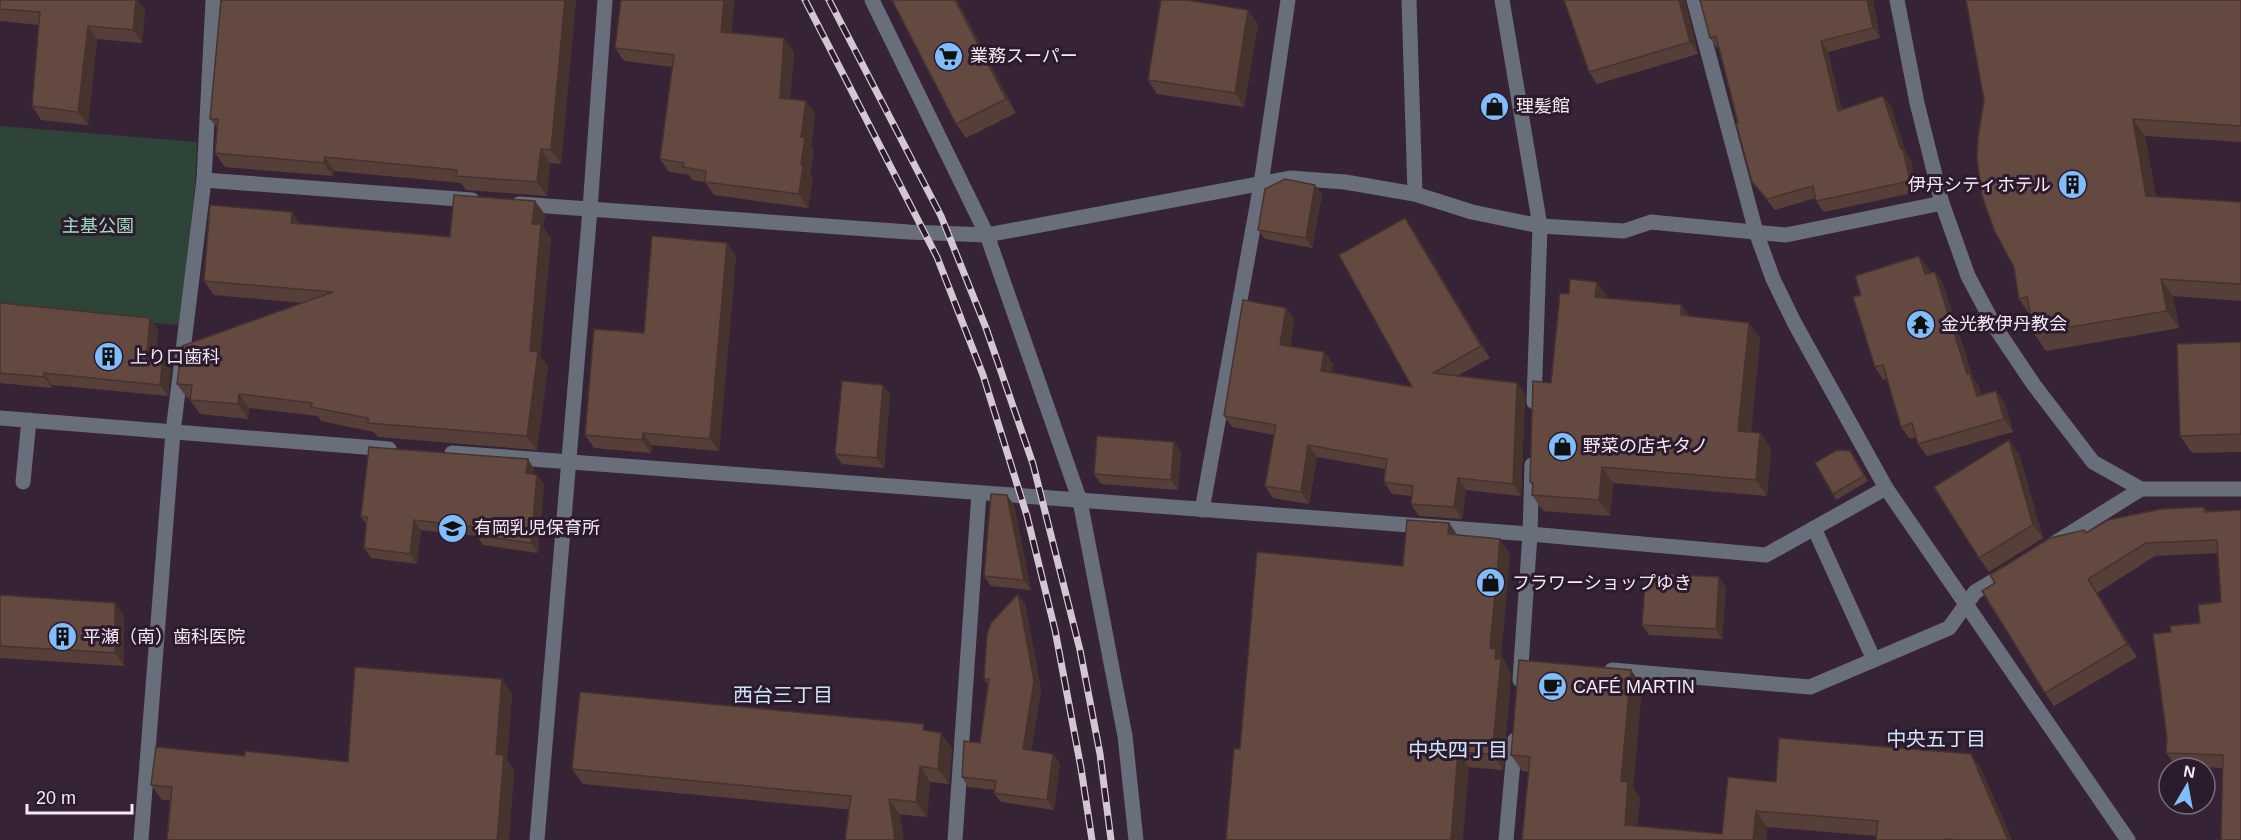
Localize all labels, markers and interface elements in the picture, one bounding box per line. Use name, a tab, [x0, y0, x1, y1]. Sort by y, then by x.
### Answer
supermarket icon: 業務スーパー	[933, 40, 965, 72]
place label: 業務スーパー	[970, 46, 1078, 66]
shop icon: 理髪館	[1479, 90, 1511, 122]
place label: 理髪館	[1516, 96, 1570, 116]
building icon: 伊丹シティホテル	[2056, 169, 2088, 201]
place label: 伊丹シティホテル	[1908, 175, 2051, 195]
park label: 主基公園	[62, 216, 134, 236]
temple icon: 金光教伊丹教会	[1904, 308, 1936, 340]
place label: 金光教伊丹教会	[1941, 314, 2067, 334]
building icon: 上り口歯科	[93, 341, 125, 373]
place label: 上り口歯科	[130, 347, 220, 367]
shop icon: 野菜の店キタノ	[1546, 430, 1578, 462]
place label: 野菜の店キタノ	[1583, 436, 1708, 456]
school or university icon: 有岡乳児保育所	[437, 512, 469, 544]
place label: 有岡乳児保育所	[474, 518, 600, 538]
shop icon: フラワーショップゆき	[1475, 567, 1507, 599]
place label: フラワーショップゆき	[1512, 573, 1692, 593]
building icon: 平瀬（南）歯科医院	[46, 621, 78, 653]
place label: 平瀬（南）歯科医院	[83, 627, 245, 647]
cafe icon: CAFÉ MARTIN	[1536, 671, 1568, 703]
place label: CAFÉ MARTIN	[1573, 677, 1695, 697]
district label: 西台三丁目	[733, 684, 833, 706]
district label: 中央五丁目	[1886, 728, 1986, 750]
district label: 中央四丁目	[1408, 739, 1508, 761]
north arrow	[2157, 756, 2217, 816]
text: N	[2182, 762, 2197, 781]
scale bar	[27, 777, 132, 815]
text: 20 m	[36, 788, 76, 808]

